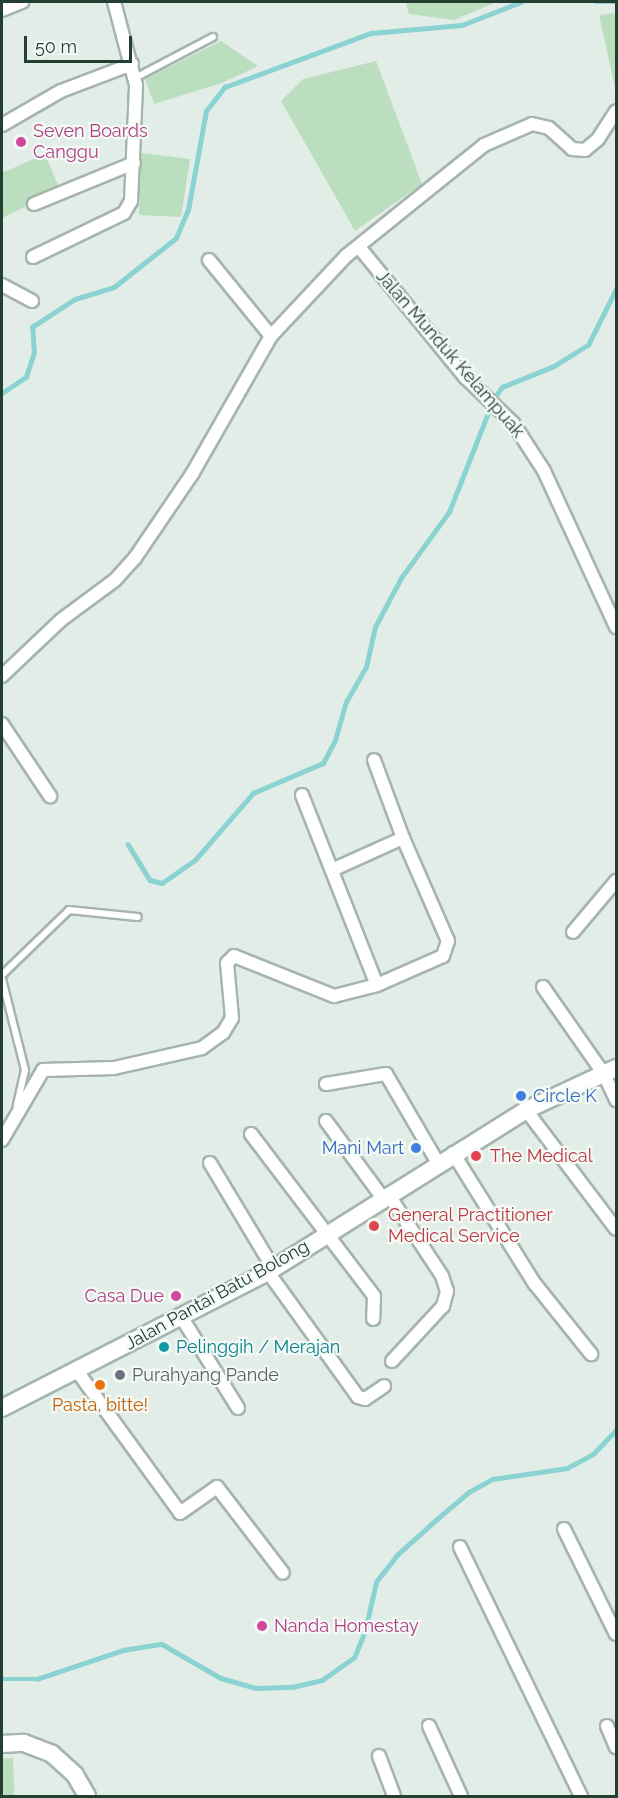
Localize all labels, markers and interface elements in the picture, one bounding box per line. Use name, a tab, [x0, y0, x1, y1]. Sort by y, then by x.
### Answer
scale bar	[27, 24, 135, 62]
text: 50 m	[35, 36, 77, 57]
place label: Seven Boards Canggu	[33, 121, 148, 164]
marker: Seven Boards Canggu	[14, 135, 28, 149]
street label: Jalan Munduk Kelampuak	[371, 266, 529, 442]
place label: Circle K	[533, 1085, 597, 1107]
marker: Circle K	[514, 1089, 528, 1103]
place label: Mani Mart	[322, 1137, 404, 1159]
marker: Mani Mart	[409, 1141, 423, 1155]
place label: The Medical	[490, 1145, 593, 1167]
marker: The Medical	[467, 1147, 485, 1165]
place label: General Practitioner Medical Service	[388, 1205, 553, 1248]
marker: General Practitioner Medical Service	[365, 1217, 383, 1235]
street label: Jalan Pantai Batu Bolong	[121, 1235, 313, 1355]
place label: Casa Due	[85, 1285, 164, 1307]
marker: Casa Due	[169, 1289, 183, 1303]
place label: Pelinggih / Merajan	[176, 1336, 340, 1358]
marker: Pelinggih / Merajan	[157, 1340, 171, 1354]
place label: Purahyang Pande	[132, 1364, 279, 1386]
marker: Purahyang Pande	[113, 1368, 127, 1382]
marker: Pasta, bitte!	[93, 1378, 107, 1392]
place label: Pasta, bitte!	[52, 1394, 148, 1416]
place label: Nanda Homestay	[274, 1615, 419, 1637]
marker: Nanda Homestay	[255, 1619, 269, 1633]

